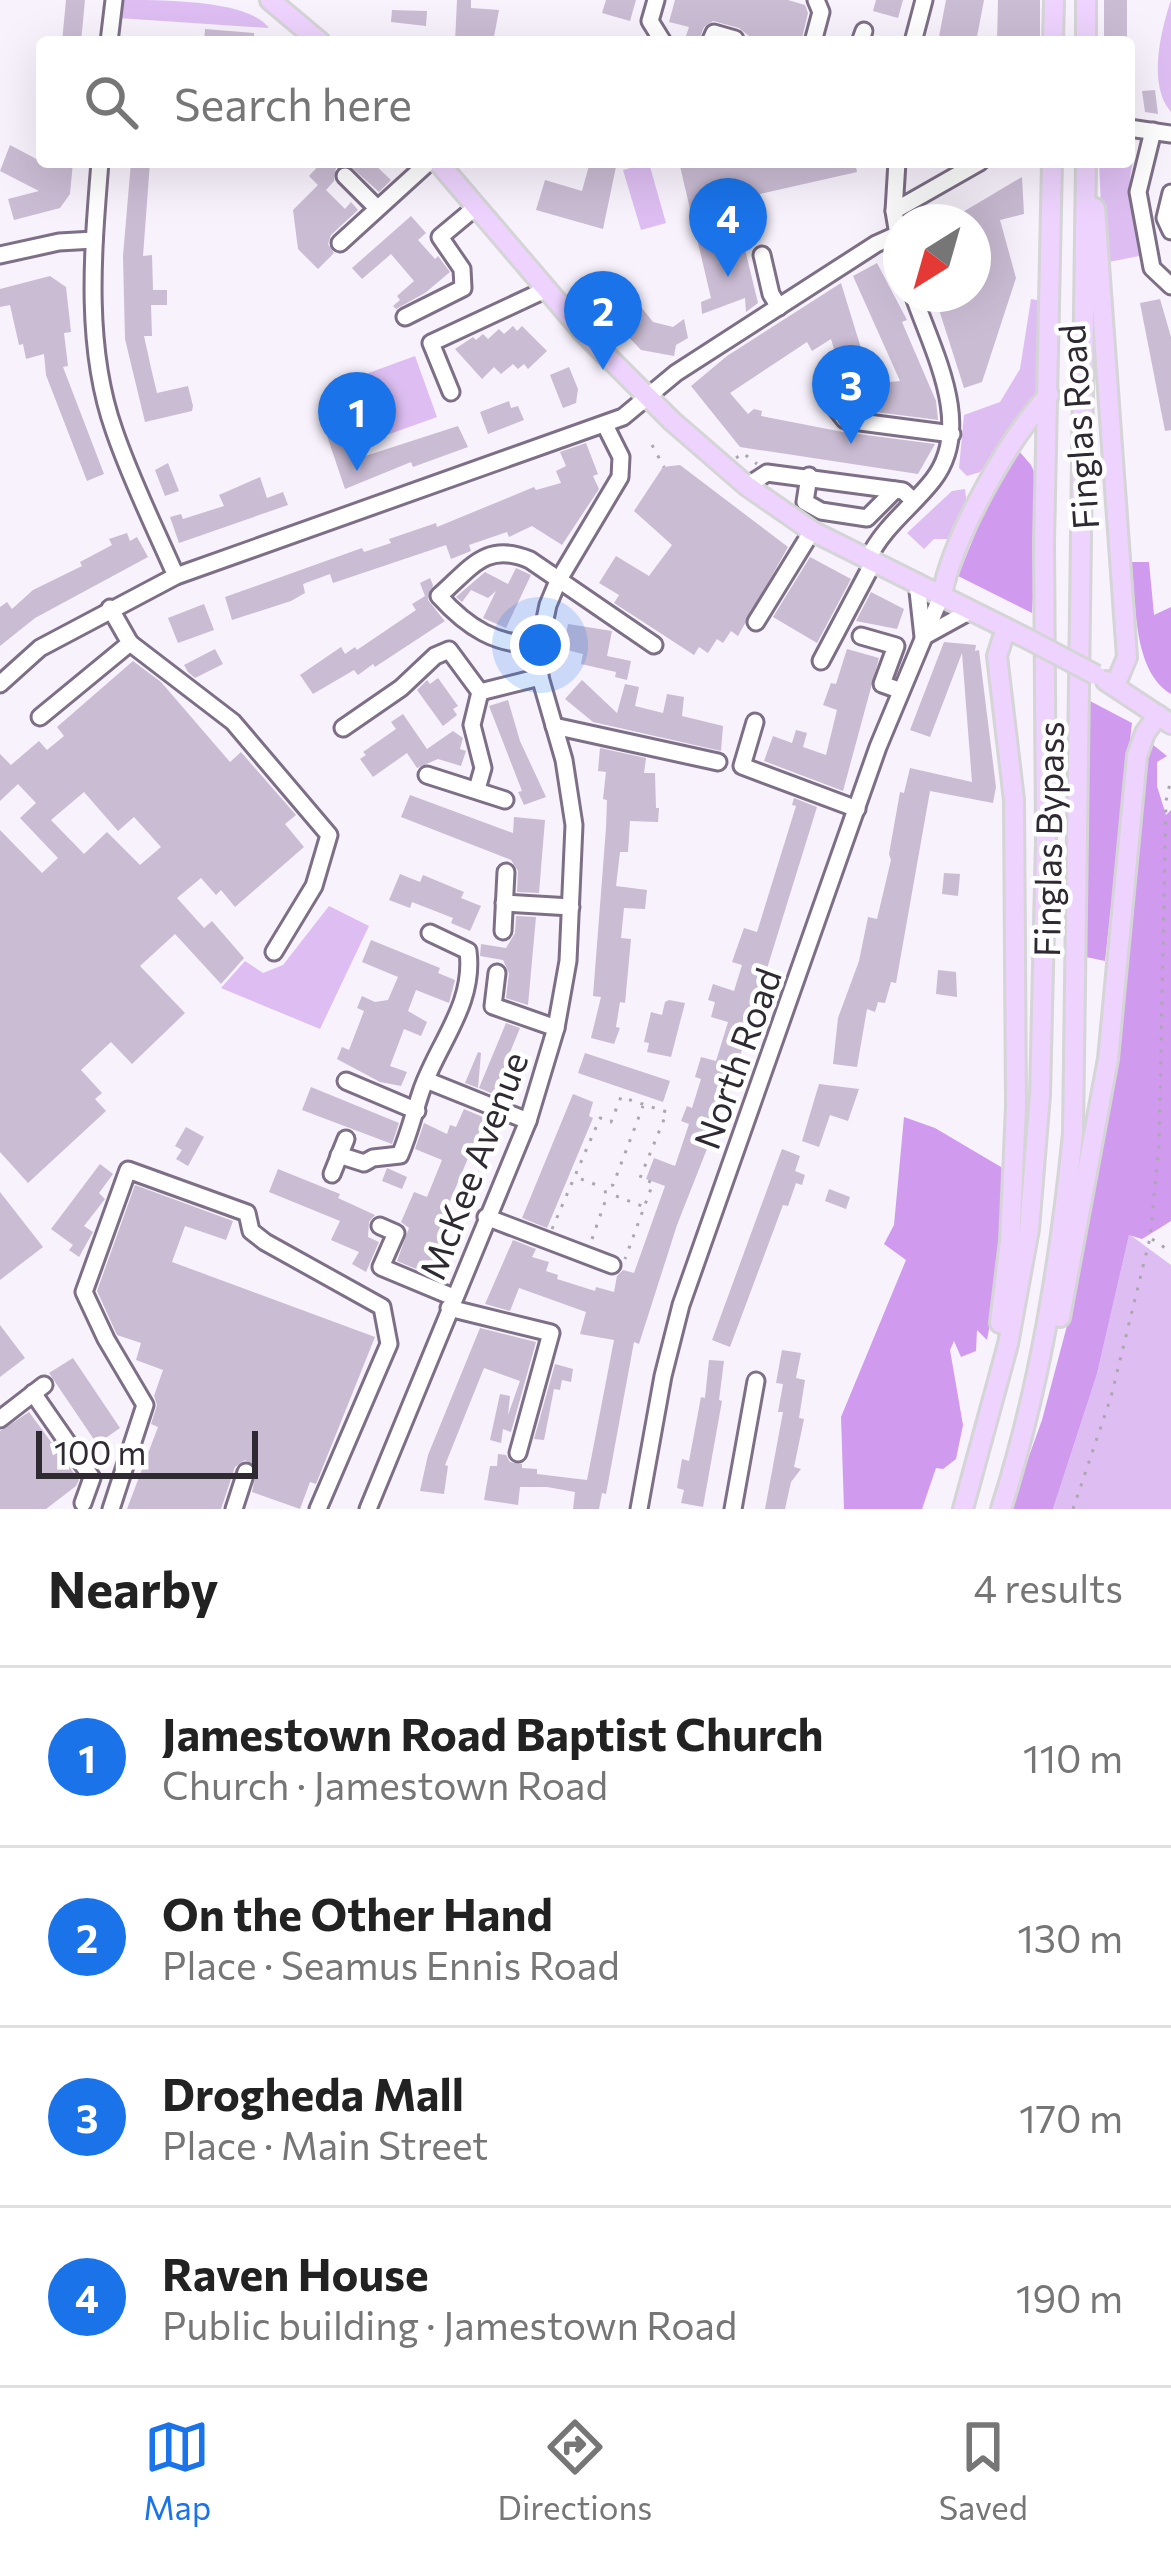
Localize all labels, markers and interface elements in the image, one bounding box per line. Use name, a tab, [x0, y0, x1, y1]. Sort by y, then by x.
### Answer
search box	[36, 36, 1135, 168]
icon: search	[78, 69, 144, 135]
text: Search here	[174, 75, 412, 130]
pin: 4	[689, 178, 767, 277]
north arrow	[883, 204, 991, 312]
pin: 2	[564, 271, 642, 370]
street label: Finglas Road	[1048, 323, 1106, 531]
pin: 3	[812, 345, 890, 444]
pin: 1	[318, 372, 396, 471]
your location	[510, 615, 570, 675]
street label: Finglas Bypass	[1023, 721, 1071, 957]
street label: North Road	[683, 961, 789, 1155]
street label: McKee Avenue	[408, 1045, 536, 1285]
scale bar	[36, 1425, 258, 1478]
text: 100 m	[54, 1431, 146, 1472]
text: Nearby	[48, 1556, 218, 1619]
text: 4 results	[973, 1563, 1123, 1611]
text: Jamestown Road Baptist Church	[162, 1705, 824, 1760]
text: 1	[78, 1733, 96, 1781]
text: 110 m	[1023, 1733, 1123, 1781]
text: Church · Jamestown Road	[162, 1760, 608, 1808]
text: On the Other Hand	[162, 1885, 553, 1940]
text: 2	[76, 1913, 98, 1961]
text: 130 m	[1017, 1913, 1123, 1961]
text: Place · Seamus Ennis Road	[162, 1940, 620, 1988]
text: Drogheda Mall	[162, 2065, 464, 2120]
text: 3	[76, 2093, 98, 2141]
text: 170 m	[1019, 2093, 1123, 2141]
text: Place · Main Street	[162, 2120, 488, 2168]
text: Raven House	[162, 2245, 429, 2300]
text: 4	[75, 2273, 99, 2321]
text: 190 m	[1016, 2273, 1123, 2321]
text: Public building · Jamestown Road	[162, 2300, 737, 2348]
tab: Map	[143, 2414, 211, 2527]
tab: Directions	[498, 2414, 652, 2527]
tab: Saved	[939, 2414, 1028, 2527]

